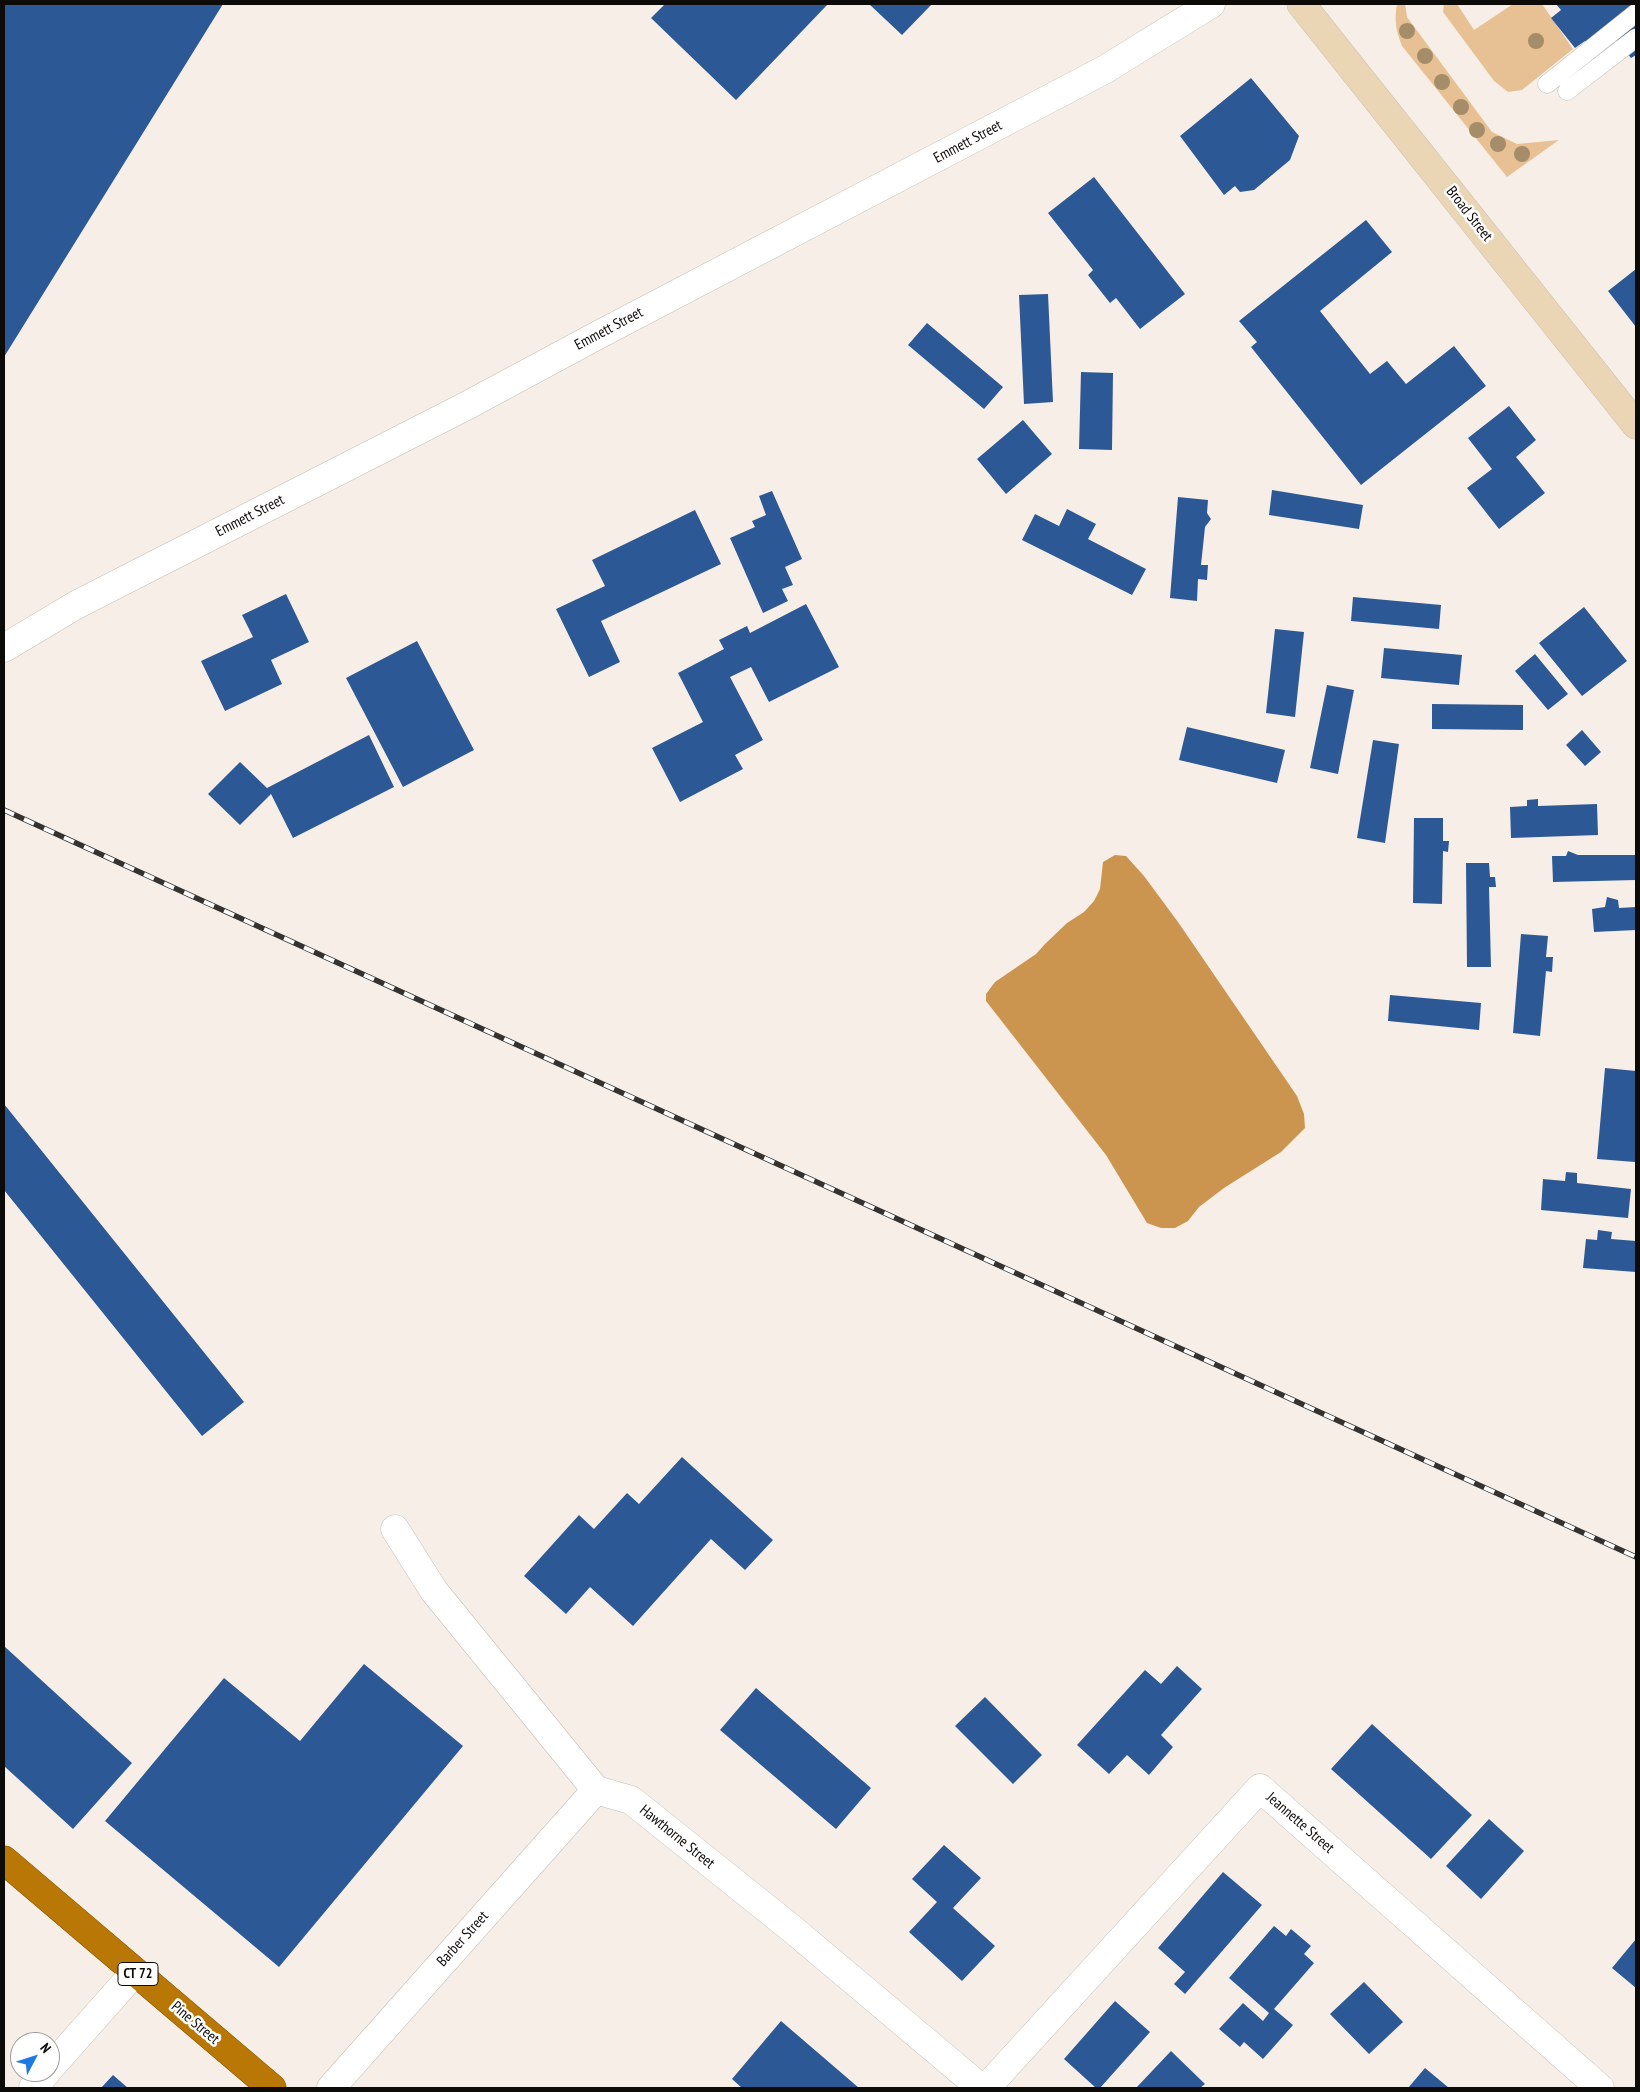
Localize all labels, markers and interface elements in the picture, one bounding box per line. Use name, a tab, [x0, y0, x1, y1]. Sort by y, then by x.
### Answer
street label: Emmett Street	[931, 117, 1005, 167]
street label: Broad Street	[1442, 183, 1496, 245]
street label: Emmett Street	[572, 304, 646, 354]
street label: Emmett Street	[213, 491, 287, 541]
street label: Jeannette Street	[1262, 1789, 1338, 1857]
street label: Hawthorne Street	[636, 1801, 718, 1873]
street label: Barber Street	[433, 1908, 493, 1970]
road number: CT 72	[118, 1962, 158, 1986]
street label: Pine Street	[167, 1998, 223, 2048]
north arrow	[10, 2032, 60, 2082]
text: N	[36, 2039, 55, 2057]

